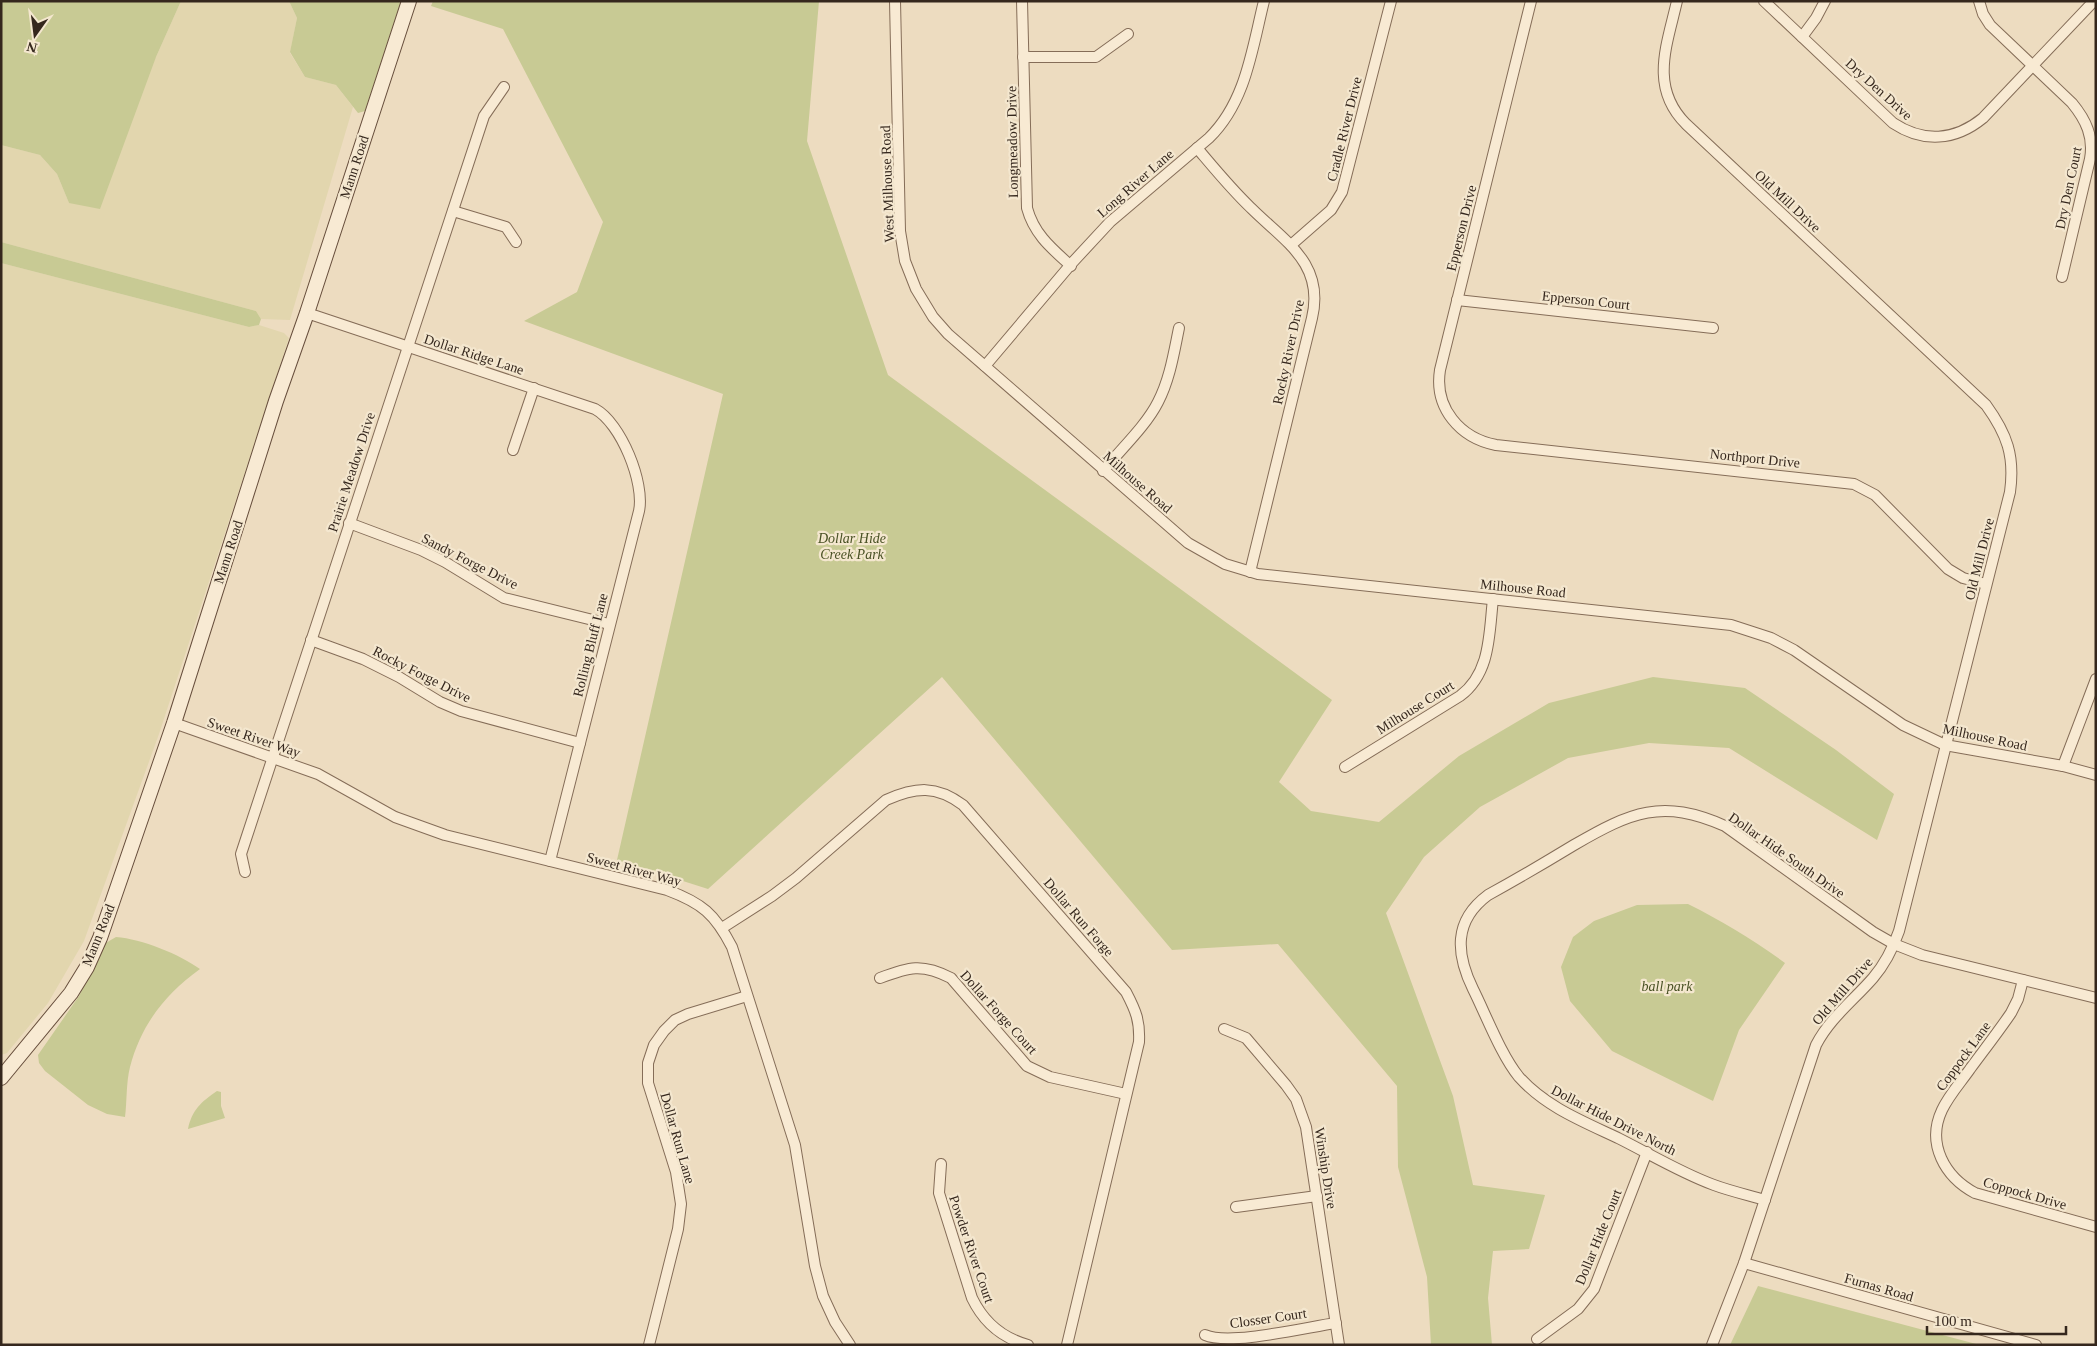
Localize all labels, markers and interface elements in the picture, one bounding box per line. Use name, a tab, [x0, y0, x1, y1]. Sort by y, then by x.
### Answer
north arrow	[10, 10, 60, 60]
text: N	[25, 39, 39, 56]
street label: Dry Den Drive	[1842, 56, 1915, 123]
street label: Cradle River Drive	[1324, 75, 1365, 183]
street label: Longmeadow Drive	[1004, 86, 1021, 198]
street label: West Milhouse Road	[878, 125, 897, 243]
street label: Mann Road	[337, 134, 372, 201]
street label: Dry Den Court	[2052, 145, 2085, 231]
street label: Long River Lane	[1094, 146, 1176, 220]
street label: Old Mill Drive	[1752, 167, 1823, 235]
street label: Epperson Drive	[1444, 183, 1479, 273]
street label: Epperson Court	[1541, 288, 1631, 313]
street label: Rocky River Drive	[1270, 298, 1307, 406]
street label: Dollar Ridge Lane	[422, 331, 526, 378]
street label: Prairie Meadow Drive	[325, 410, 378, 534]
street label: Northport Drive	[1709, 446, 1801, 471]
street label: Milhouse Road	[1100, 449, 1175, 516]
street label: Old Mill Drive	[1962, 517, 1997, 602]
street label: Mann Road	[211, 519, 246, 586]
street label: Sandy Forge Drive	[419, 531, 521, 592]
park label: Dollar Hide Creek Park	[817, 531, 886, 562]
street label: Milhouse Road	[1479, 577, 1566, 600]
street label: Rolling Bluff Lane	[570, 592, 611, 699]
street label: Rocky Forge Drive	[370, 643, 473, 706]
street label: Milhouse Court	[1374, 678, 1457, 737]
street label: Sweet River Way	[205, 715, 302, 760]
street label: Milhouse Road	[1941, 721, 2028, 754]
street label: Dollar Hide South Drive	[1726, 810, 1848, 901]
street label: Sweet River Way	[585, 850, 683, 889]
street label: Dollar Run Forge	[1041, 875, 1117, 959]
street label: Mann Road	[79, 902, 118, 968]
street label: Old Mill Drive	[1809, 955, 1876, 1028]
street label: Dollar Forge Court	[957, 968, 1040, 1057]
park label: ball park	[1642, 979, 1693, 994]
street label: Coppock Lane	[1933, 1019, 1994, 1094]
street label: Dollar Hide Drive North	[1549, 1082, 1679, 1158]
street label: Dollar Run Lane	[657, 1091, 698, 1185]
street label: Winship Drive	[1312, 1126, 1339, 1210]
street label: Coppock Drive	[1981, 1174, 2068, 1213]
street label: Dollar Hide Court	[1572, 1187, 1625, 1287]
street label: Powder River Court	[946, 1193, 997, 1305]
street label: Furnas Road	[1843, 1270, 1915, 1304]
scale bar	[1927, 1304, 2066, 1336]
street label: Closser Court	[1229, 1306, 1308, 1331]
text: 100 m	[1934, 1313, 1972, 1329]

